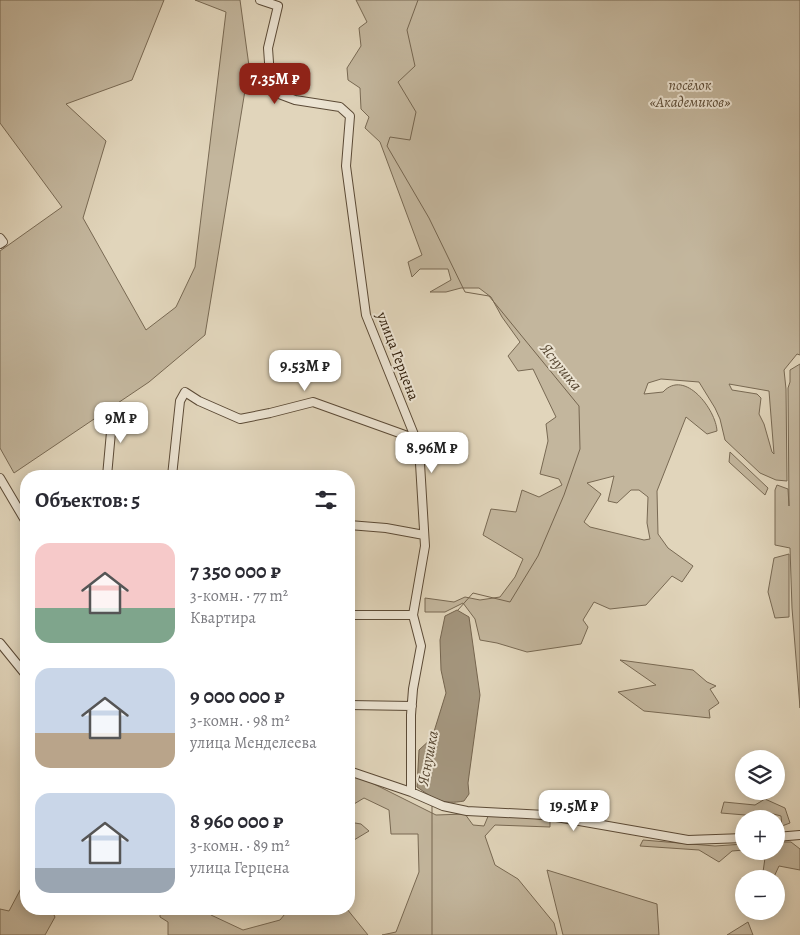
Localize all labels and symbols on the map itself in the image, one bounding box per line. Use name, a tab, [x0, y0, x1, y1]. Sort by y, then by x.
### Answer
pin: 7.35M ₽	[229, 62, 321, 105]
park label: посёлок «Академиков»	[650, 75, 730, 112]
street label: улица Герцена	[372, 308, 424, 403]
water label: Яснушка	[534, 338, 587, 395]
pin: 9.53M ₽	[259, 350, 351, 392]
pin: 9M ₽	[91, 402, 151, 444]
pin: 8.96M ₽	[386, 432, 478, 474]
water label: Яснушка	[412, 729, 444, 788]
pin: 19.5M ₽	[528, 790, 620, 832]

